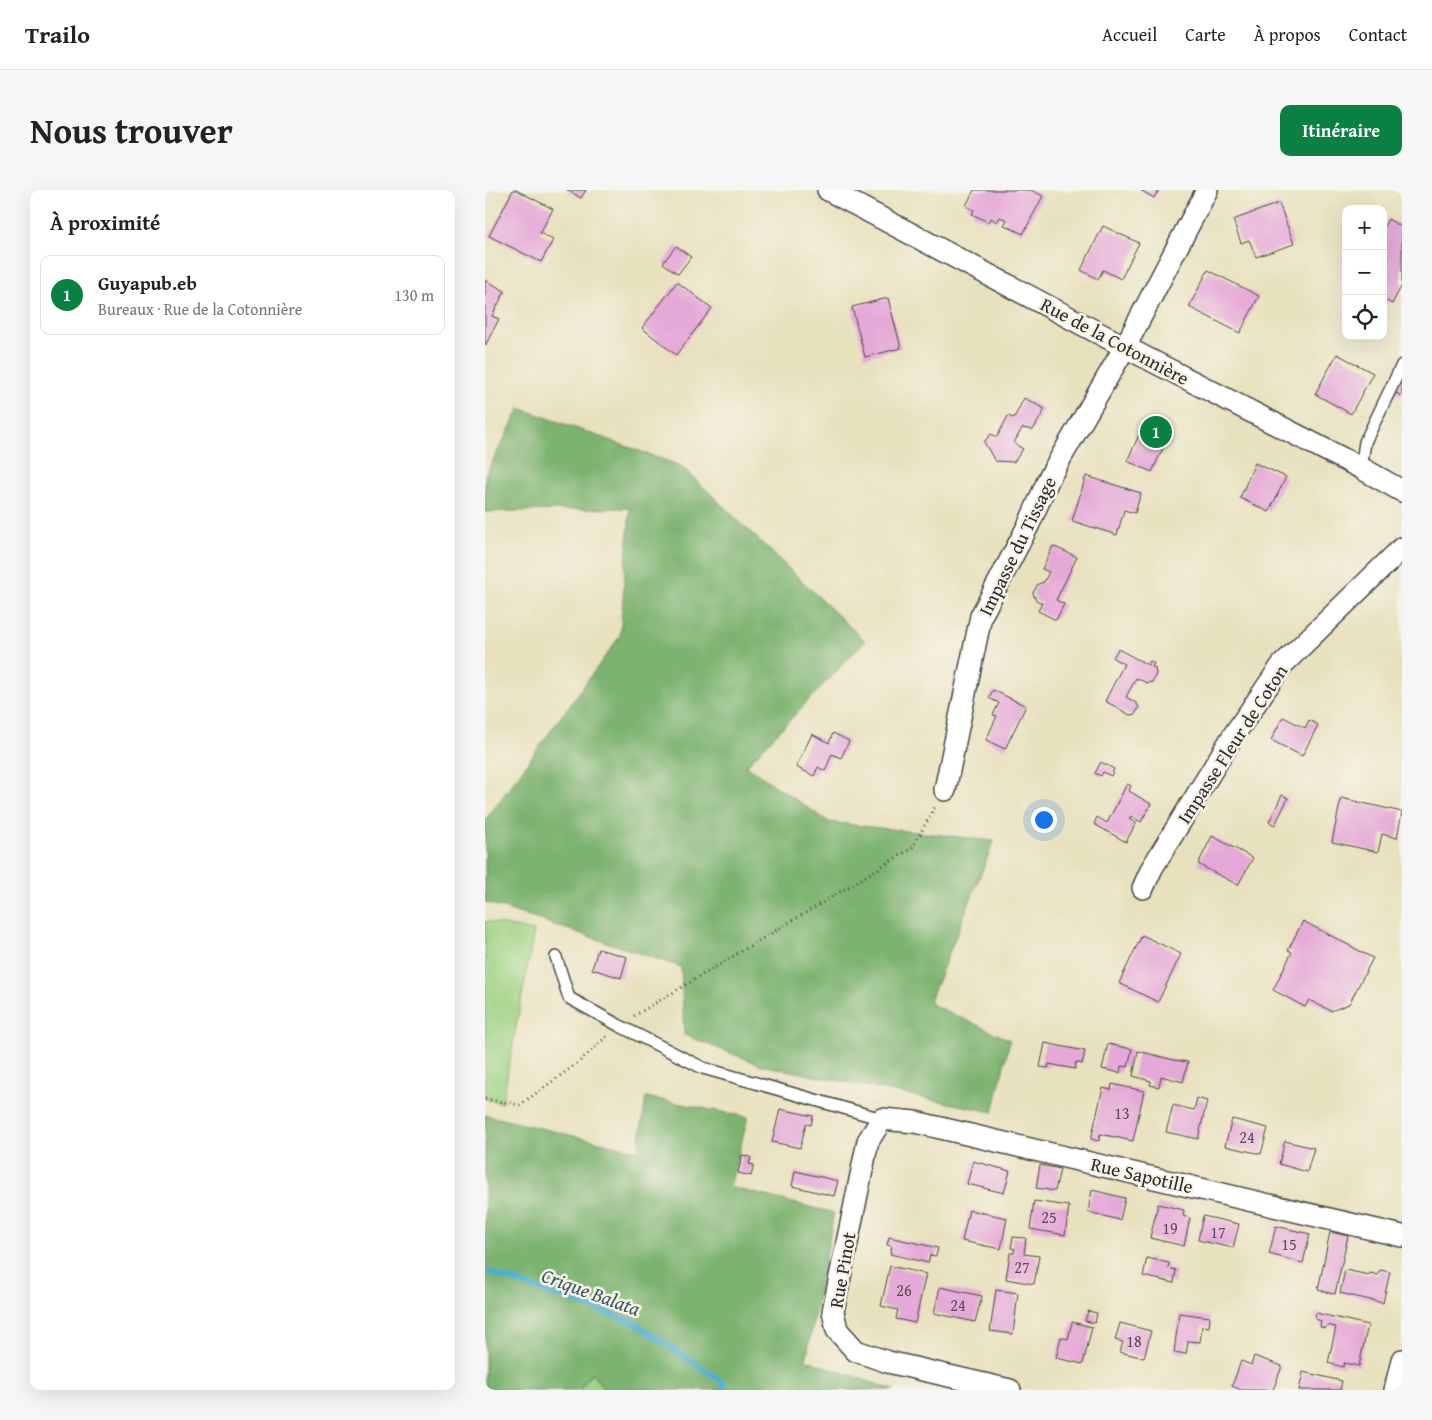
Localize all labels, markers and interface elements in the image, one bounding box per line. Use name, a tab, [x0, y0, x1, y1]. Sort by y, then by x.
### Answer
text: Trailo	[25, 17, 90, 52]
text: Accueil	[1102, 21, 1157, 48]
text: Carte	[1185, 21, 1226, 48]
text: À propos	[1254, 21, 1321, 48]
text: Contact	[1349, 21, 1407, 48]
text: Nous trouver	[30, 105, 233, 156]
button: Itinéraire	[1280, 105, 1402, 156]
map controls	[1342, 205, 1387, 340]
button: +	[1342, 205, 1387, 250]
text: À proximité	[50, 207, 160, 238]
button: −	[1342, 250, 1387, 295]
text: Guyapub.eb	[98, 269, 197, 297]
text: 1	[63, 283, 71, 307]
text: 130 m	[394, 283, 434, 307]
street label: Rue de la Cotonnière	[1036, 290, 1194, 392]
button: locate	[1342, 295, 1387, 340]
text: Bureaux · Rue de la Cotonnière	[98, 297, 302, 321]
pin: 1	[1140, 413, 1172, 451]
street label: Impasse du Tissage	[971, 472, 1063, 620]
street label: Impasse Fleur de Coton	[1170, 659, 1294, 829]
your location	[1031, 807, 1057, 833]
house number: 13	[1114, 1101, 1130, 1125]
house number: 24	[1239, 1125, 1255, 1149]
street label: Rue Sapotille	[1088, 1150, 1196, 1200]
house number: 25	[1041, 1205, 1057, 1229]
house number: 19	[1162, 1216, 1178, 1240]
house number: 17	[1210, 1220, 1226, 1244]
street label: Rue Pinot	[822, 1229, 863, 1310]
house number: 15	[1281, 1232, 1297, 1256]
house number: 27	[1014, 1255, 1030, 1279]
water label: Crique Balata	[538, 1260, 645, 1323]
house number: 26	[896, 1278, 912, 1302]
house number: 24	[950, 1293, 966, 1317]
house number: 18	[1126, 1329, 1142, 1353]

